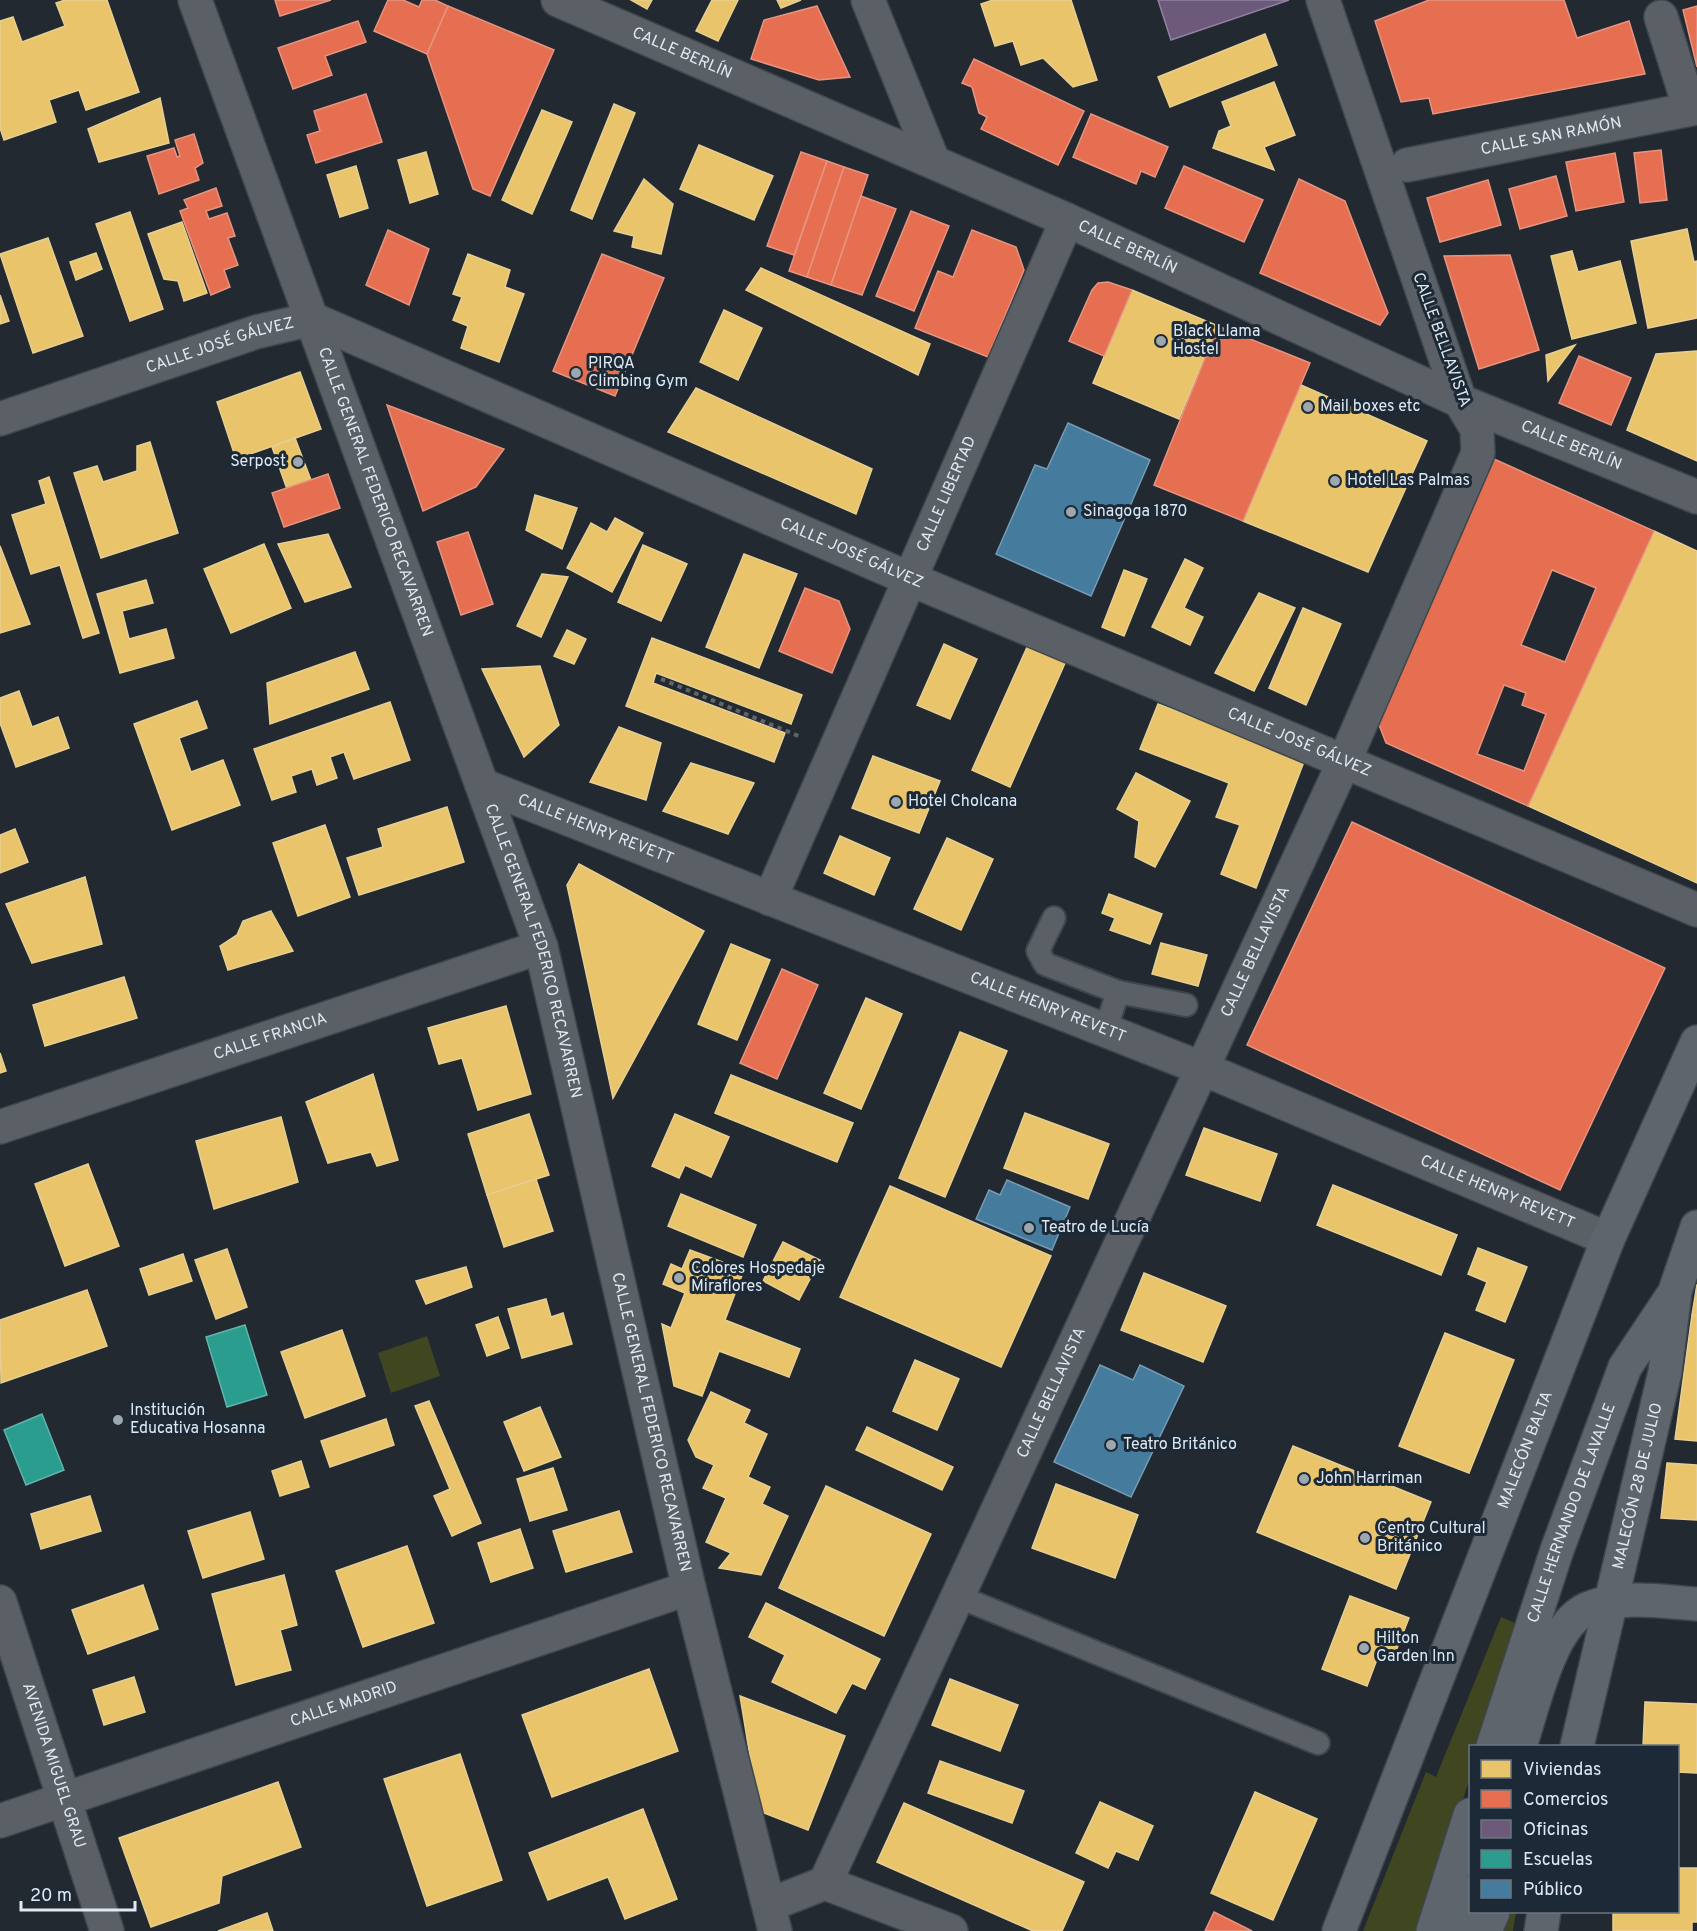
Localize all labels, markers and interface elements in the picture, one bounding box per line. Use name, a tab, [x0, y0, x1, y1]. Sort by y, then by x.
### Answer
street label: CALLE BERLÍN	[629, 23, 735, 84]
street label: CALLE SAN RAMÓN	[1479, 113, 1623, 160]
street label: CALLE BERLÍN	[1075, 216, 1180, 279]
street label: CALLE BELLAVISTA	[1407, 270, 1475, 410]
street label: CALLE JOSÉ GÁLVEZ	[143, 314, 296, 379]
place label: Black Llama Hostel	[1173, 322, 1260, 360]
marker: Black Llama Hostel	[1154, 334, 1168, 348]
street label: CALLE GENERAL FEDERICO RECAVARREN	[313, 345, 437, 640]
place label: PIRQA Climbing Gym	[588, 354, 688, 392]
marker: PIRQA Climbing Gym	[569, 366, 583, 380]
place label: Mail boxes etc	[1320, 397, 1421, 417]
marker: Mail boxes etc	[1301, 400, 1315, 414]
street label: CALLE BERLÍN	[1518, 417, 1624, 475]
street label: CALLE LIBERTAD	[913, 433, 981, 555]
place label: Serpost	[230, 452, 286, 472]
marker: Serpost	[291, 455, 305, 469]
place label: Hotel Las Palmas	[1347, 471, 1470, 491]
marker: Hotel Las Palmas	[1328, 474, 1342, 488]
place label: Sinagoga 1870	[1083, 502, 1188, 522]
marker: Sinagoga 1870	[1064, 505, 1078, 519]
street label: CALLE JOSÉ GÁLVEZ	[777, 514, 926, 593]
street label: CALLE JOSÉ GÁLVEZ	[1224, 704, 1374, 782]
street label: CALLE HENRY REVETT	[515, 790, 676, 869]
place label: Hotel Cholcana	[908, 792, 1017, 812]
marker: Hotel Cholcana	[889, 795, 903, 809]
street label: CALLE GENERAL FEDERICO RECAVARREN	[480, 801, 586, 1100]
street label: CALLE BELLAVISTA	[1217, 883, 1295, 1021]
street label: CALLE HENRY REVETT	[967, 968, 1129, 1047]
street label: CALLE FRANCIA	[211, 1009, 330, 1065]
street label: CALLE HENRY REVETT	[1417, 1151, 1578, 1234]
place label: Teatro de Lucía	[1041, 1218, 1149, 1238]
marker: Teatro de Lucía	[1022, 1221, 1036, 1235]
place label: Colores Hospedaje Miraflores	[691, 1259, 825, 1297]
street label: CALLE GENERAL FEDERICO RECAVARREN	[606, 1271, 695, 1574]
marker: Colores Hospedaje Miraflores	[672, 1271, 686, 1285]
street label: CALLE BELLAVISTA	[1013, 1324, 1091, 1462]
street label: MALECÓN BALTA	[1494, 1388, 1558, 1512]
street label: CALLE HERNANDO DE LAVALLE	[1524, 1400, 1621, 1626]
place label: Institución Educativa Hosanna	[130, 1401, 266, 1439]
street label: MALECÓN 28 DE JULIO	[1609, 1401, 1667, 1571]
marker: Institución Educativa Hosanna	[111, 1413, 125, 1427]
place label: Teatro Británico	[1123, 1435, 1237, 1455]
marker: Teatro Británico	[1104, 1438, 1118, 1452]
place label: John Harriman	[1316, 1469, 1423, 1489]
marker: John Harriman	[1297, 1472, 1311, 1486]
place label: Centro Cultural Británico	[1377, 1519, 1486, 1557]
marker: Centro Cultural Británico	[1358, 1531, 1372, 1545]
place label: Hilton Garden Inn	[1376, 1629, 1455, 1667]
marker: Hilton Garden Inn	[1357, 1641, 1371, 1655]
street label: CALLE MADRID	[288, 1677, 400, 1732]
street label: AVENIDA MIGUEL GRAU	[17, 1680, 89, 1851]
legend	[1469, 1745, 1679, 1913]
text: Viviendas	[1523, 1759, 1601, 1782]
text: Comercios	[1523, 1789, 1609, 1812]
text: Oficinas	[1523, 1819, 1588, 1842]
text: Escuelas	[1523, 1849, 1593, 1872]
scale bar	[21, 1874, 135, 1912]
text: Público	[1523, 1879, 1583, 1902]
text: 20 m	[30, 1885, 72, 1908]

